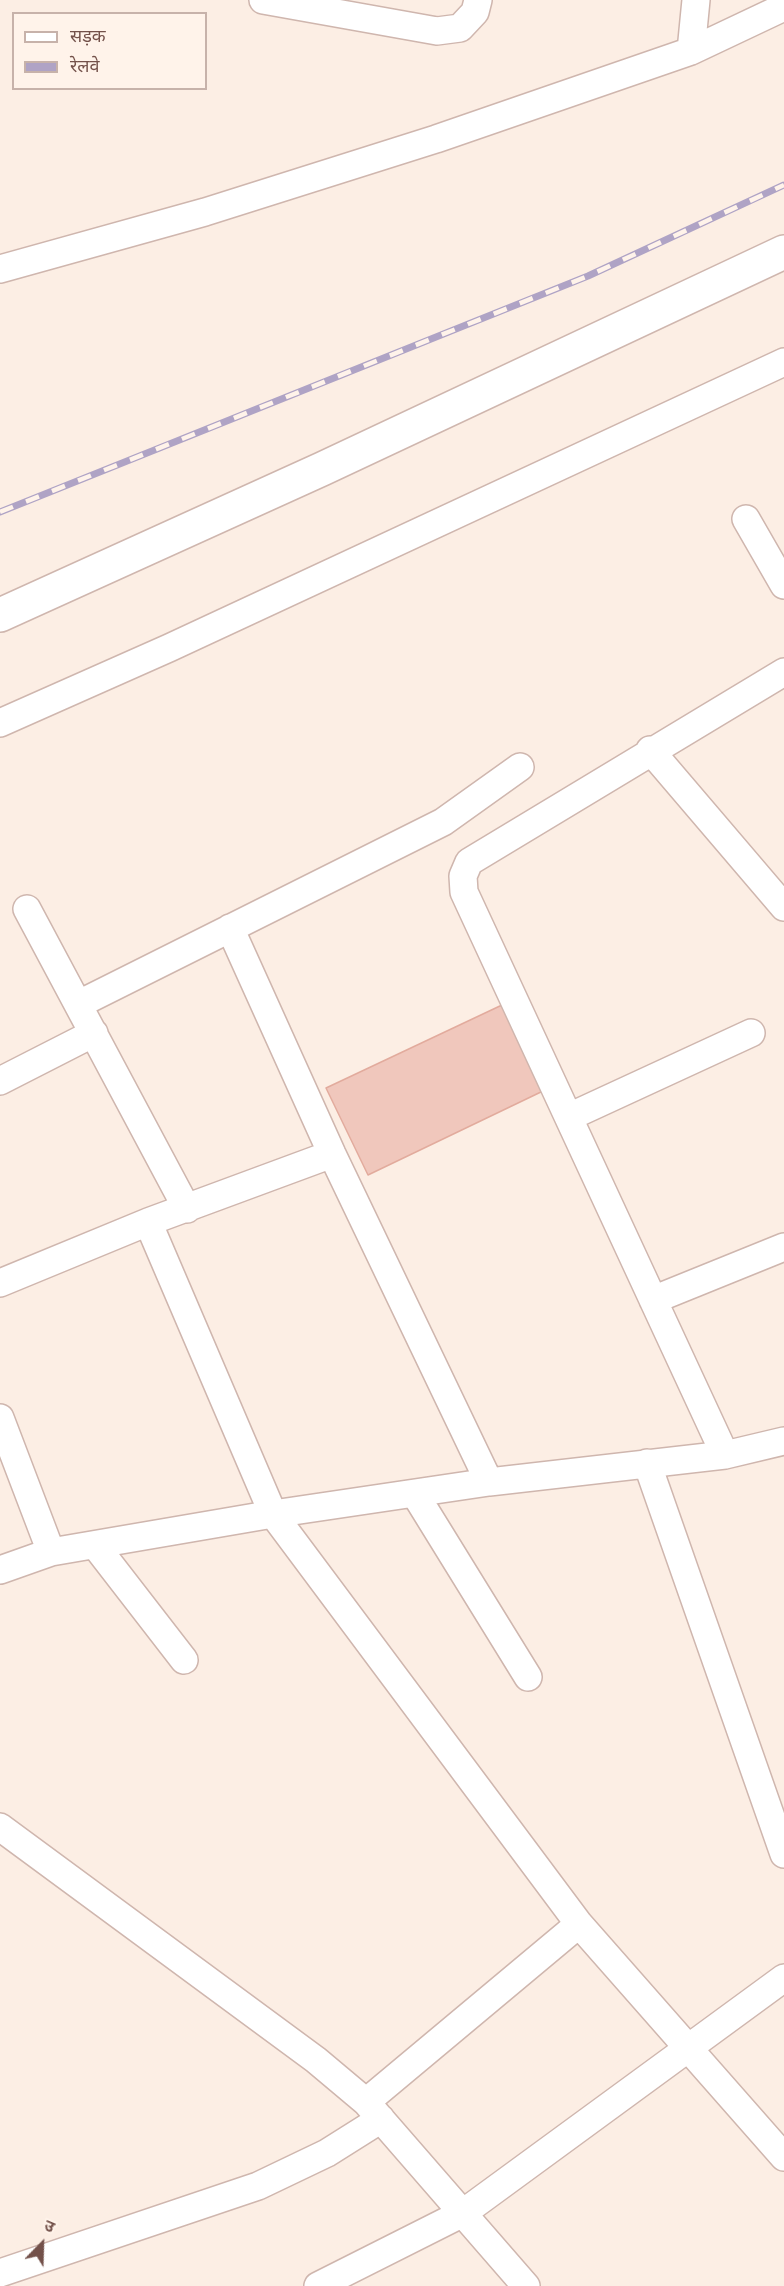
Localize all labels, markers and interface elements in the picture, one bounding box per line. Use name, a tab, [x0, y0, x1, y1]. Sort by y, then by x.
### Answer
legend	[12, 12, 207, 90]
text: सड़क	[70, 26, 106, 49]
text: रेलवे	[70, 56, 100, 79]
north arrow	[12, 2214, 72, 2274]
text: उ	[41, 2216, 57, 2238]

